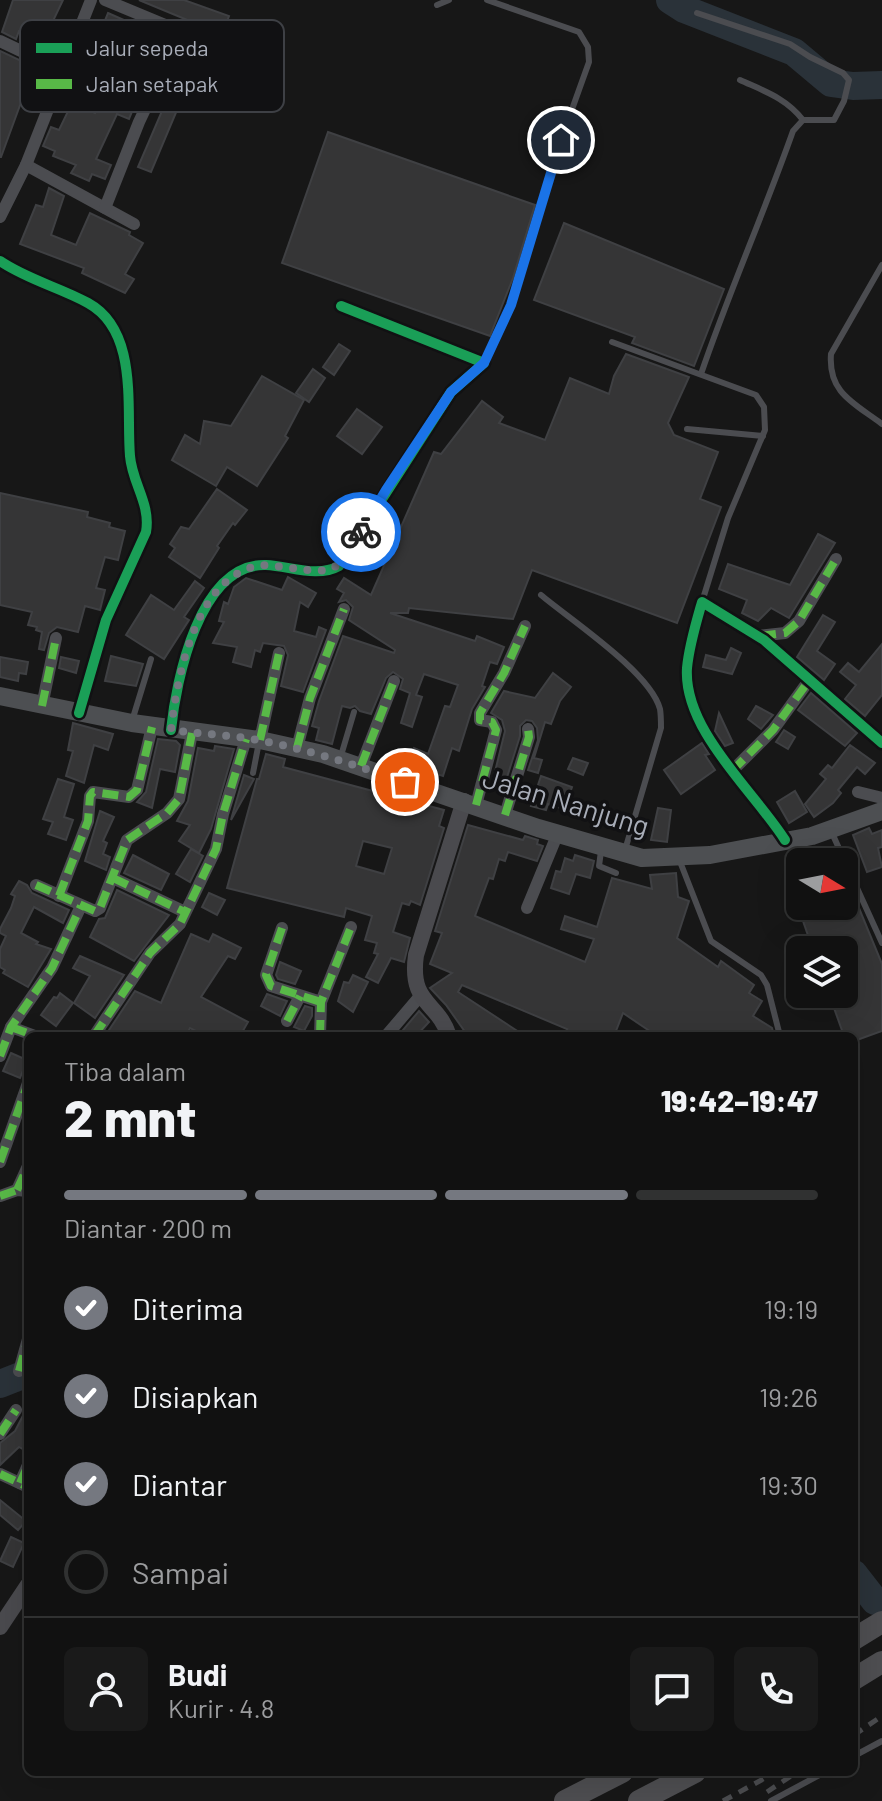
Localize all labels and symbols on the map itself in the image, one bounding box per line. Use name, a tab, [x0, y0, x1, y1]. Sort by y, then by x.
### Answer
legend	[20, 20, 284, 112]
text: Jalur sepeda	[86, 34, 208, 60]
text: Jalan setapak	[86, 70, 218, 96]
pin	[527, 106, 595, 174]
courier	[321, 492, 401, 572]
pin	[371, 748, 439, 816]
street label: Jalan Nanjung	[479, 760, 654, 842]
north arrow	[786, 848, 858, 920]

